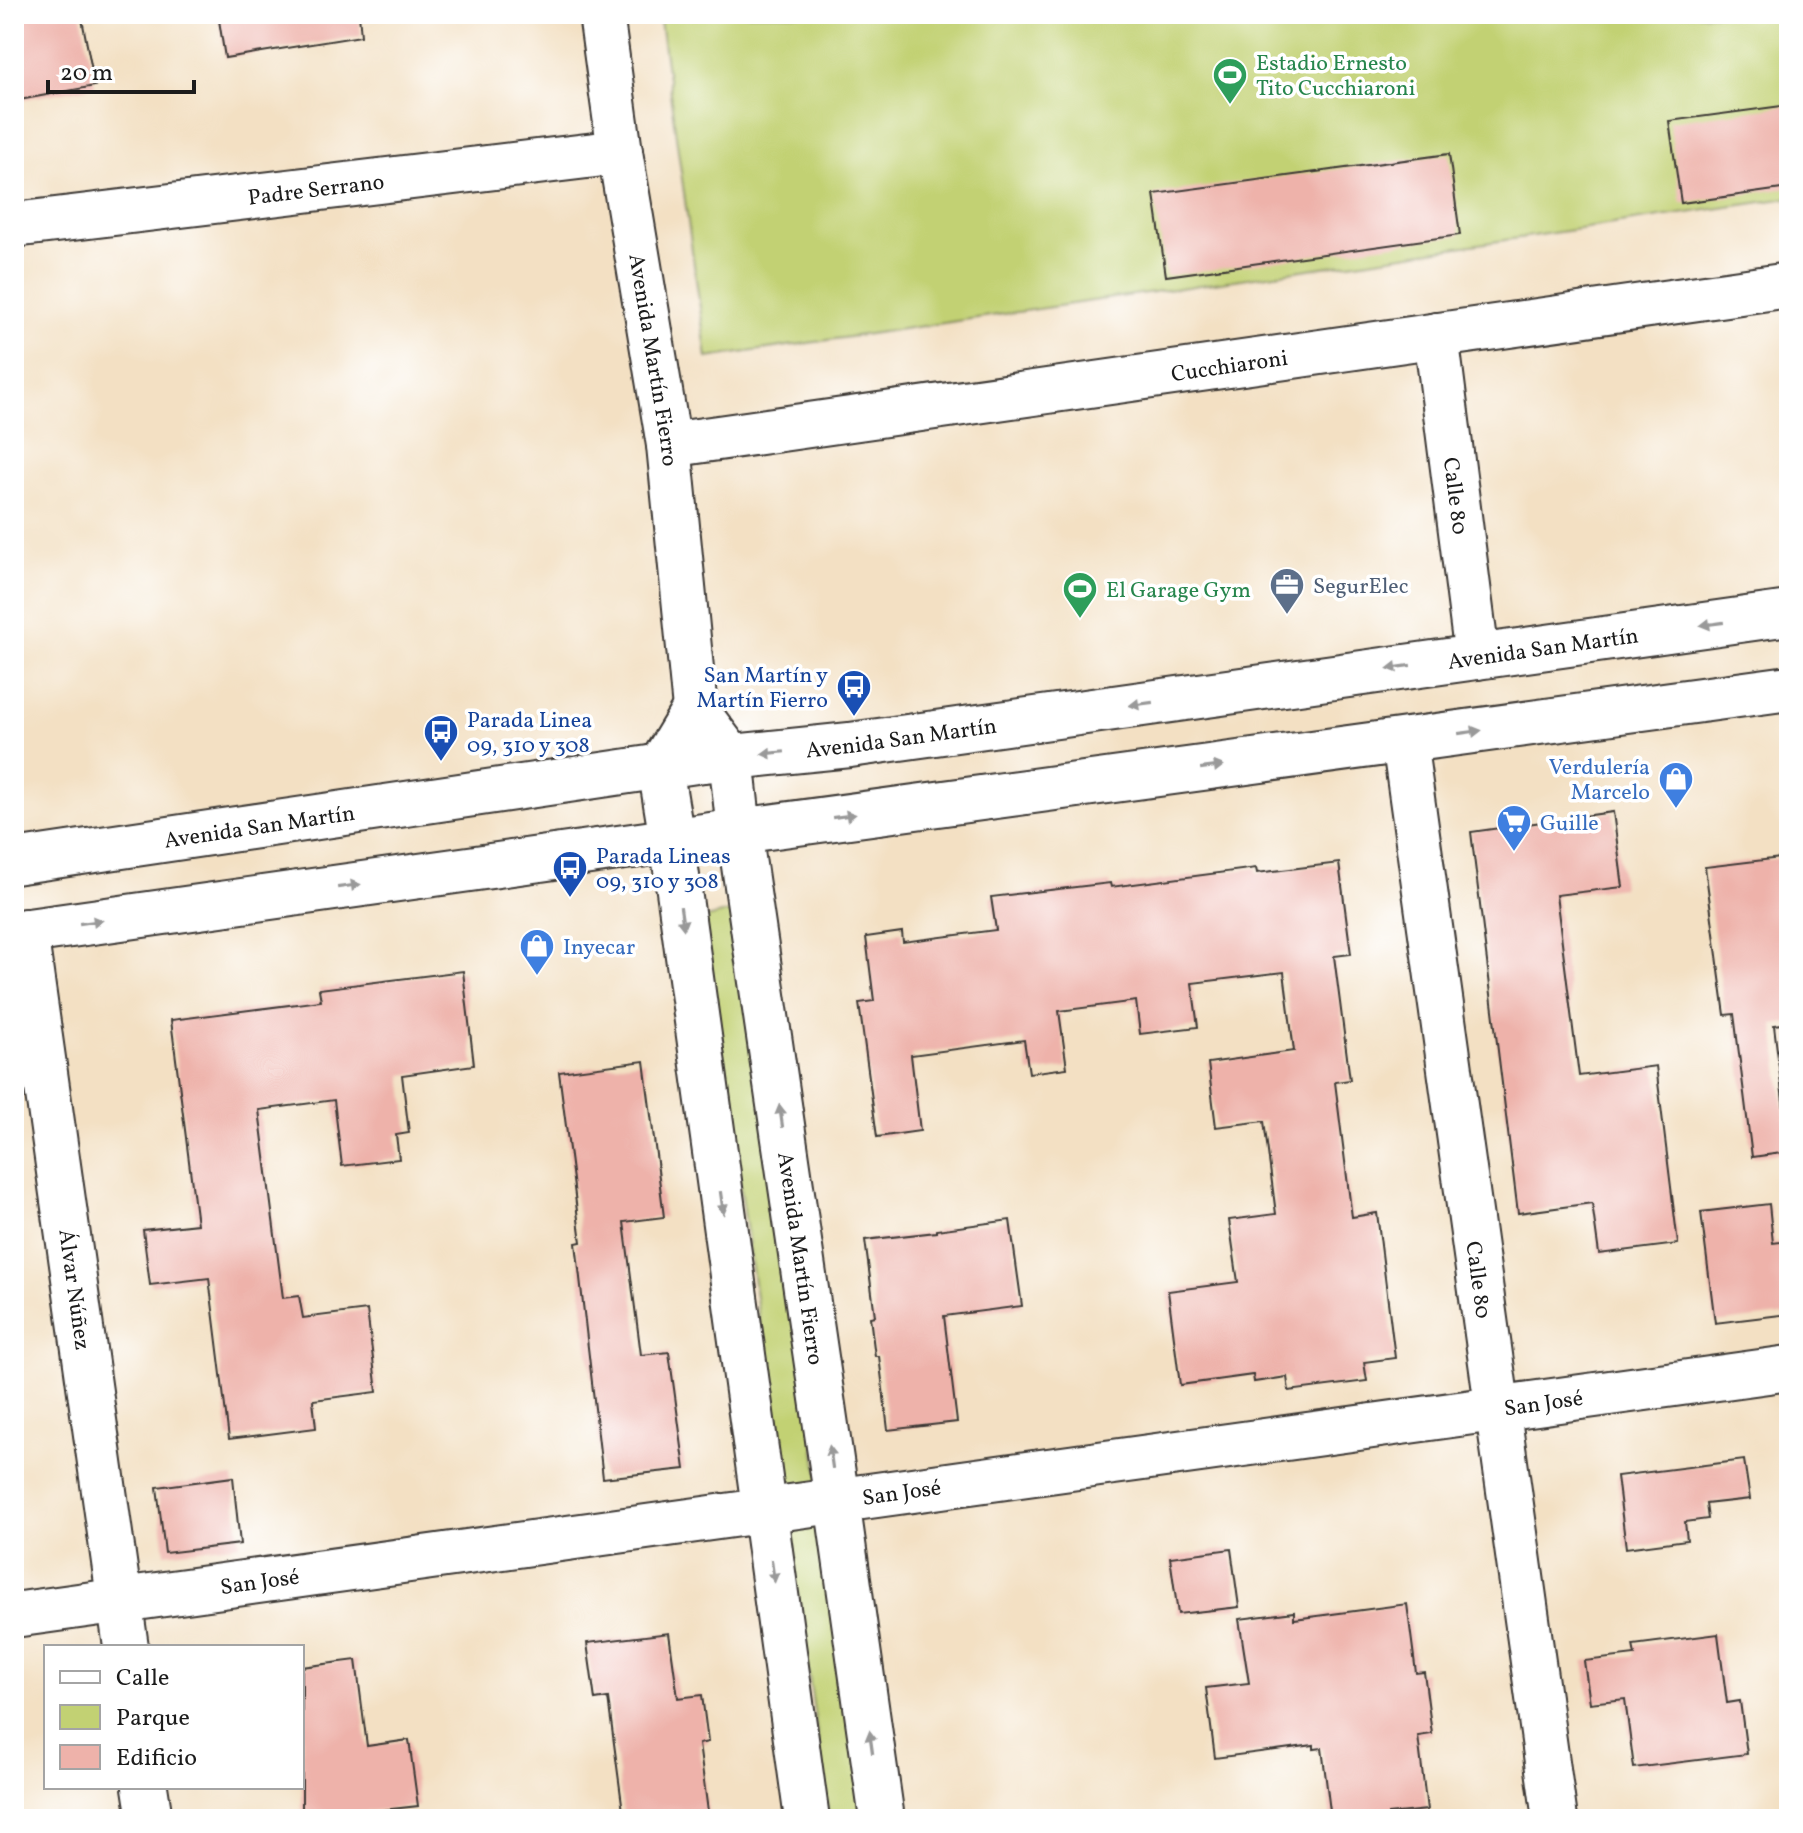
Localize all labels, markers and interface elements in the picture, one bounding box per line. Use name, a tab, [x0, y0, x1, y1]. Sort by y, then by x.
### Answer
scale bar	[48, 44, 194, 94]
place label: Estadio Ernesto Tito Cucchiaroni	[1256, 49, 1415, 105]
sports icon: Estadio Ernesto Tito Cucchiaroni	[1211, 56, 1249, 106]
text: 20 m	[60, 57, 113, 91]
street label: Padre Serrano	[246, 168, 386, 215]
street label: Avenida Martín Fierro	[619, 252, 684, 468]
street label: Cucchiaroni	[1169, 344, 1290, 391]
street label: Calle 80	[1434, 455, 1474, 537]
office icon: SegurElec	[1268, 566, 1306, 616]
sports icon: El Garage Gym	[1061, 570, 1099, 620]
place label: SegurElec	[1313, 572, 1409, 603]
place label: El Garage Gym	[1106, 576, 1251, 607]
one-way arrow	[1699, 618, 1724, 631]
street label: Avenida San Martín	[1446, 621, 1641, 679]
place label: San Martín y Martín Fierro	[697, 661, 828, 717]
one-way arrow	[1386, 661, 1411, 674]
bus stop icon: San Martín y Martín Fierro	[835, 668, 873, 718]
one-way arrow	[1128, 698, 1153, 711]
place label: Parada Linea 09, 310 y 308	[467, 706, 592, 762]
street label: Avenida San Martín	[804, 712, 999, 767]
bus stop icon: Parada Linea 09, 310 y 308	[422, 713, 460, 763]
one-way arrow	[1458, 725, 1483, 738]
one-way arrow	[760, 747, 785, 760]
place label: Verdulería Marcelo	[1549, 753, 1650, 809]
one-way arrow	[1200, 760, 1225, 773]
shop icon: Verdulería Marcelo	[1657, 760, 1695, 810]
street label: Avenida San Martín	[162, 799, 357, 858]
supermarket icon: Guille	[1495, 803, 1533, 853]
place label: Guille	[1540, 809, 1599, 840]
one-way arrow	[831, 810, 856, 823]
place label: Parada Lineas 09, 310 y 308	[596, 842, 731, 898]
bus stop icon: Parada Lineas 09, 310 y 308	[551, 849, 589, 899]
one-way arrow	[337, 879, 362, 892]
one-way arrow	[676, 906, 689, 931]
one-way arrow	[79, 915, 104, 928]
shop icon: Inyecar	[518, 927, 556, 977]
place label: Inyecar	[563, 933, 635, 964]
one-way arrow	[774, 1103, 787, 1128]
street label: Avenida Martín Fierro	[768, 1150, 830, 1367]
one-way arrow	[716, 1191, 729, 1216]
street label: Álvar Núñez	[49, 1227, 97, 1352]
street label: Calle 80	[1456, 1239, 1498, 1321]
street label: San José	[1502, 1384, 1585, 1426]
one-way arrow	[824, 1444, 836, 1469]
street label: San José	[860, 1473, 943, 1515]
one-way arrow	[767, 1559, 780, 1584]
street label: San José	[218, 1562, 301, 1604]
legend	[44, 1645, 304, 1789]
text: Calle	[116, 1662, 169, 1696]
text: Parque	[116, 1702, 190, 1736]
one-way arrow	[864, 1729, 877, 1754]
text: Edificio	[116, 1742, 197, 1776]

